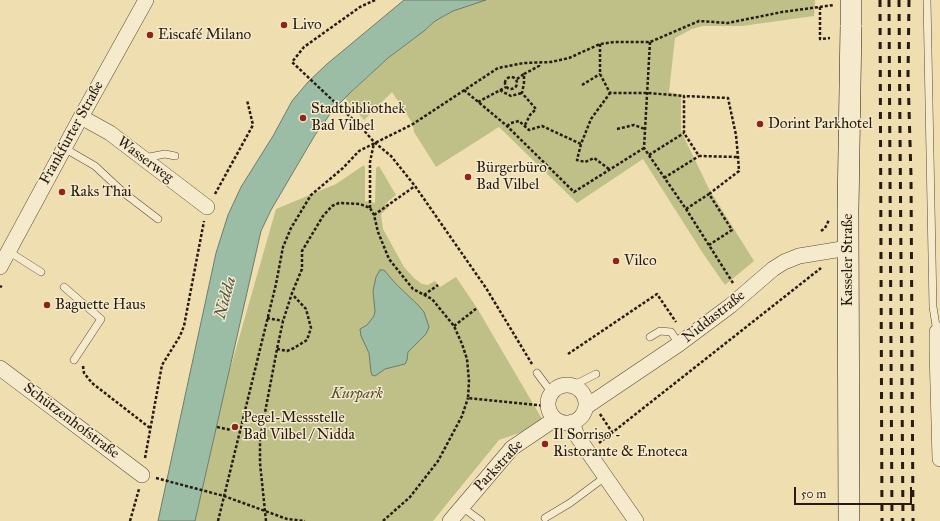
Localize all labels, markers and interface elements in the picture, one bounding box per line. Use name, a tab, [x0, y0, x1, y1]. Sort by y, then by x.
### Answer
place label: Livo	[292, 16, 322, 34]
marker: Livo	[279, 20, 289, 30]
place label: Eiscafé Milano	[158, 26, 251, 44]
marker: Eiscafé Milano	[145, 30, 155, 40]
street label: Frankfurter Straße	[36, 78, 108, 188]
place label: Stadtbibliothek Bad Vilbel	[311, 100, 405, 135]
marker: Stadtbibliothek Bad Vilbel	[298, 113, 308, 123]
place label: Dorint Parkhotel	[768, 115, 872, 133]
marker: Dorint Parkhotel	[755, 119, 765, 129]
street label: Wasserweg	[113, 133, 177, 187]
place label: Bürgerbüro Bad Vilbel	[476, 159, 547, 194]
marker: Bürgerbüro Bad Vilbel	[463, 172, 473, 182]
place label: Raks Thai	[70, 183, 132, 201]
marker: Raks Thai	[57, 187, 67, 197]
street label: Kasseler Straße	[839, 213, 857, 307]
place label: Vilco	[624, 252, 657, 270]
marker: Vilco	[611, 256, 621, 266]
water label: Nidda	[211, 275, 241, 321]
street label: Niddastraße	[679, 287, 749, 347]
place label: Baguette Haus	[55, 296, 146, 314]
marker: Baguette Haus	[42, 300, 52, 310]
street label: Schützenhofstraße	[19, 379, 123, 463]
park label: Kurpark	[331, 385, 383, 403]
place label: Pegel-Messstelle Bad Vilbel / Nidda	[243, 409, 355, 444]
marker: Pegel-Messstelle Bad Vilbel / Nidda	[230, 422, 240, 432]
place label: Il Sorriso - Ristorante & Enoteca	[553, 426, 688, 461]
street label: Parkstraße	[471, 437, 527, 495]
marker: Il Sorriso - Ristorante & Enoteca	[540, 439, 550, 449]
scale bar	[796, 479, 914, 505]
text: 50 m	[801, 487, 826, 501]

